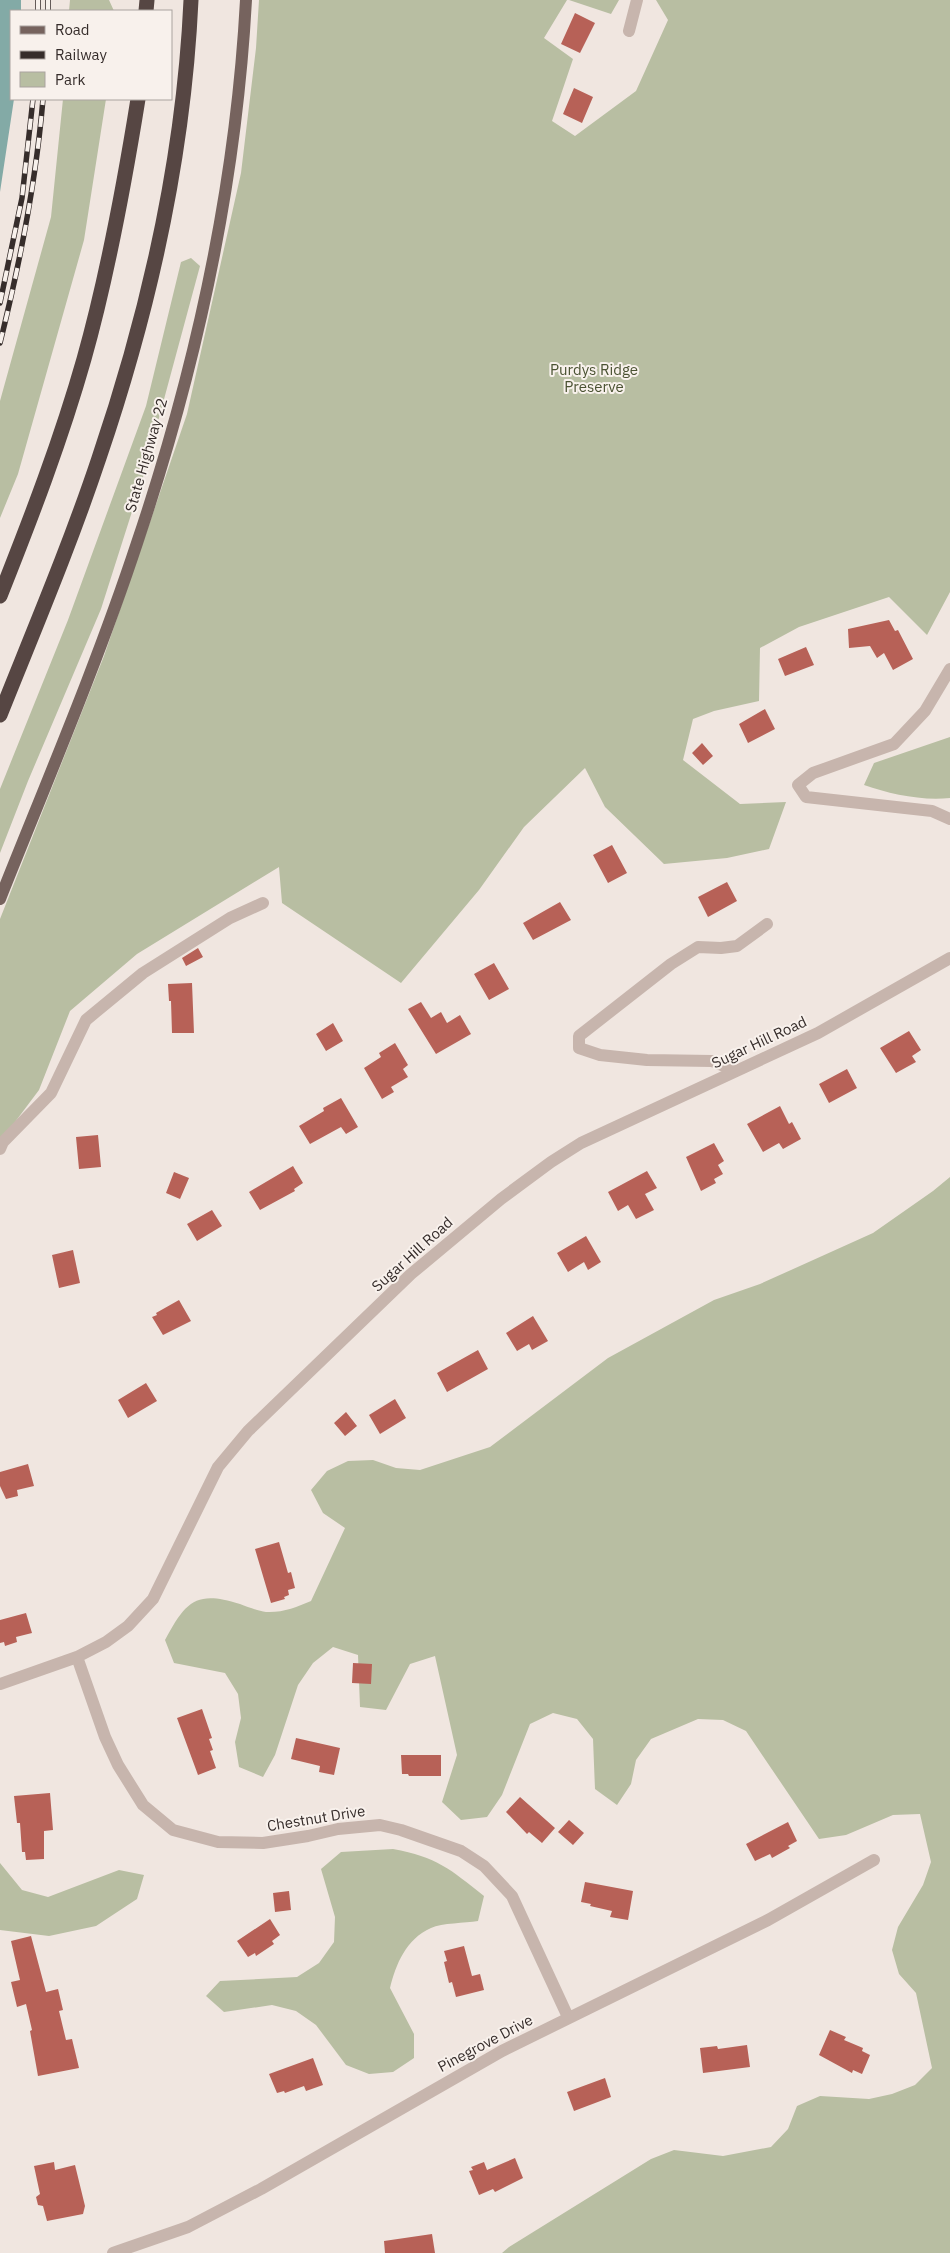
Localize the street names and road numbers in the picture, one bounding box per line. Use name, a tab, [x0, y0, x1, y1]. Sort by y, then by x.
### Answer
street label: State Highway 22	[121, 396, 171, 514]
street label: Sugar Hill Road	[708, 1012, 810, 1072]
street label: Sugar Hill Road	[368, 1213, 456, 1295]
street label: Chestnut Drive	[266, 1801, 366, 1835]
street label: Pinegrove Drive	[434, 2010, 536, 2076]

